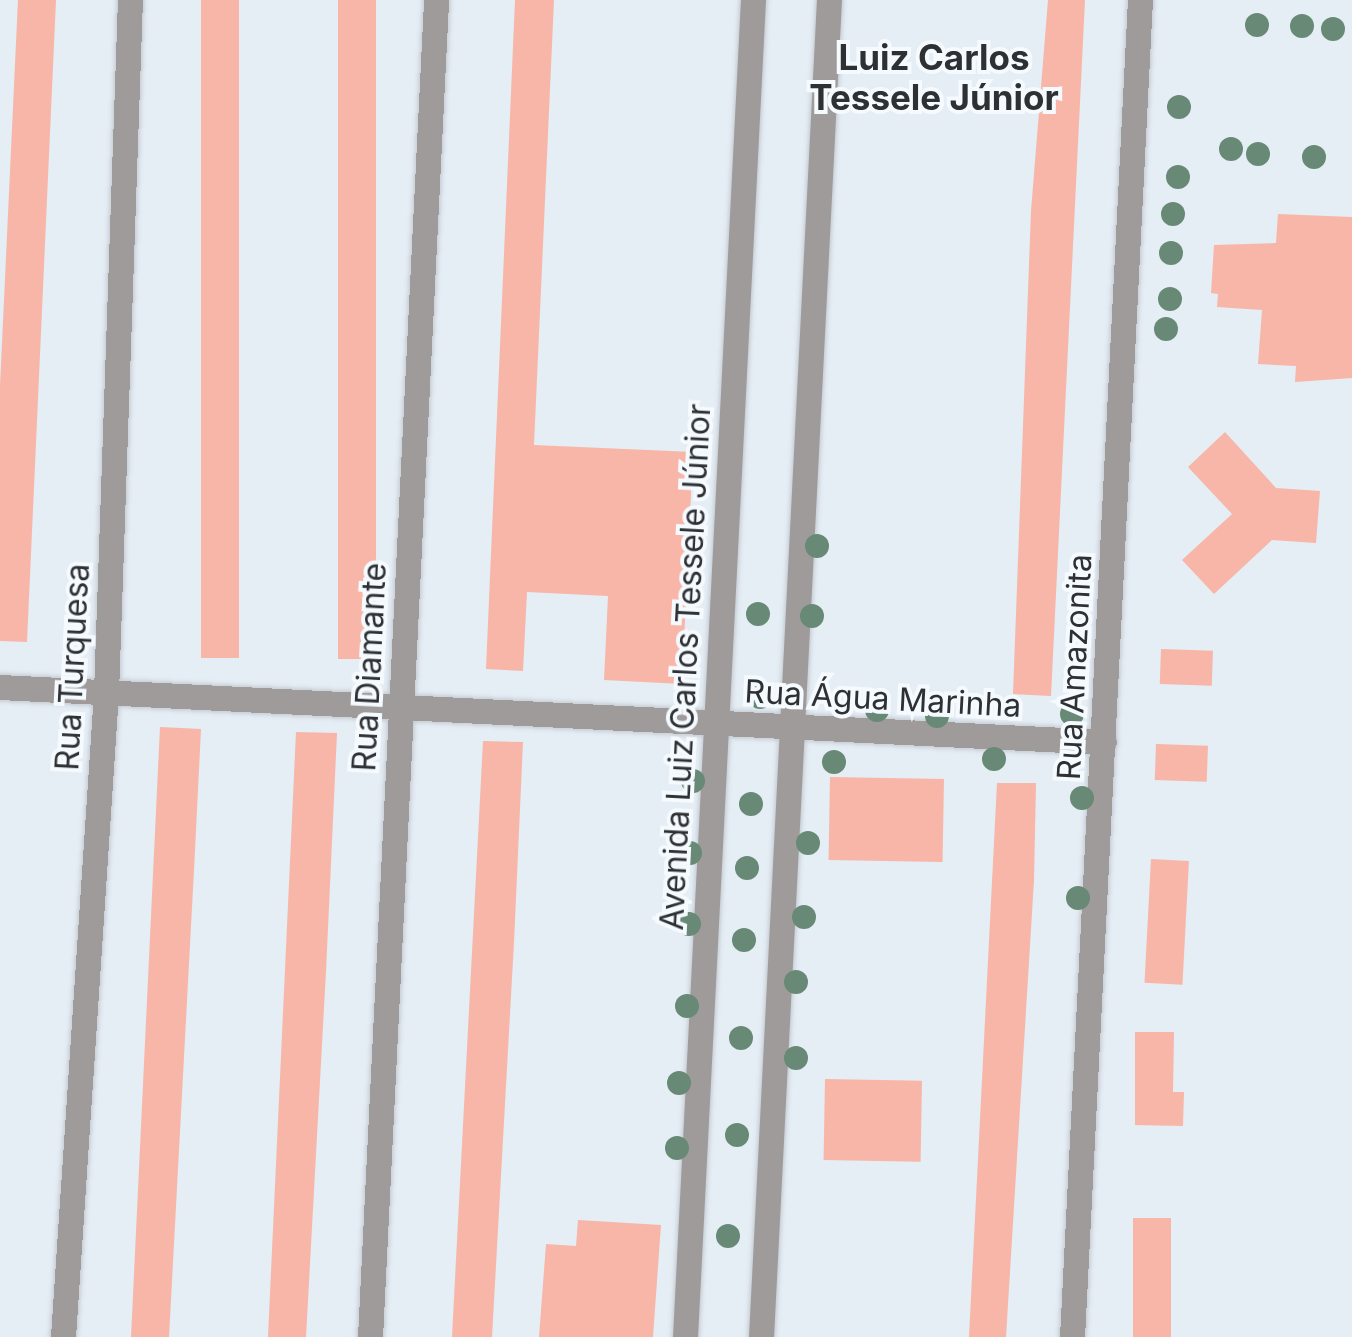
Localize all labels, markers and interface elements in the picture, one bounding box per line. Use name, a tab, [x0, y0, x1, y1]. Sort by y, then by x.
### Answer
district label: Luiz Carlos Tessele Júnior	[809, 36, 1059, 118]
street label: Avenida Luiz Carlos Tessele Júnior	[653, 403, 719, 931]
street label: Rua Amazonita	[1050, 553, 1100, 781]
street label: Rua Diamante	[345, 562, 395, 772]
street label: Rua Turquesa	[48, 563, 98, 771]
street label: Rua Água Marinha	[744, 673, 1022, 725]

